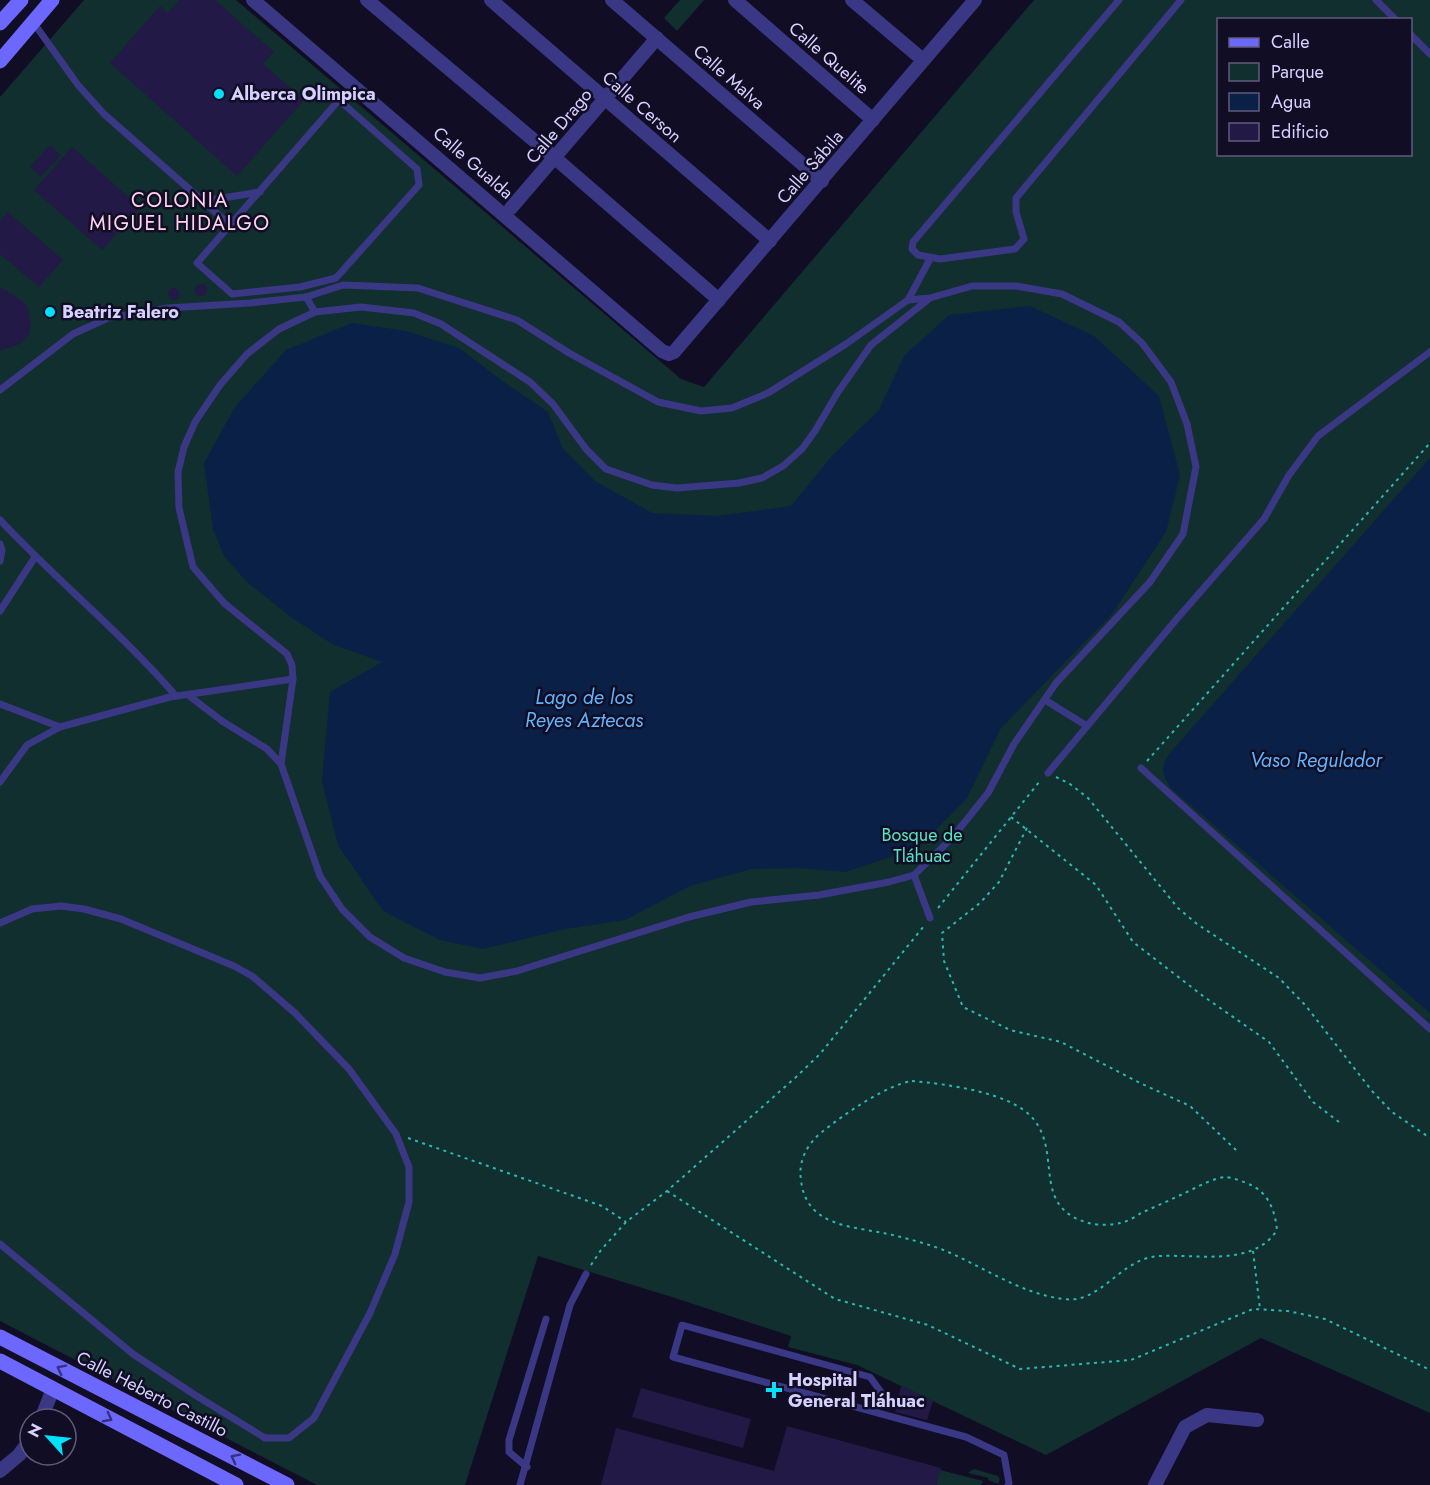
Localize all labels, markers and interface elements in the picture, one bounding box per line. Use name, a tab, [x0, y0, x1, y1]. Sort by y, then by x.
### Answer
street label: Calle Quelite	[783, 16, 875, 100]
legend	[1217, 18, 1412, 156]
text: Calle	[1271, 29, 1310, 55]
street label: Calle Malva	[687, 38, 771, 116]
text: Parque	[1271, 59, 1324, 85]
street label: Calle Cerson	[596, 65, 688, 149]
place label: Alberca Olimpica	[230, 81, 376, 107]
street label: Calle Drago	[520, 83, 598, 169]
marker: Alberca Olimpica	[212, 87, 226, 101]
text: Agua	[1271, 89, 1311, 115]
text: Edificio	[1271, 119, 1329, 145]
street label: Calle Gualda	[427, 121, 519, 205]
street label: Calle Sábila	[771, 124, 849, 210]
district label: COLONIA MIGUEL HIDALGO	[89, 186, 271, 238]
place label: Beatriz Falero	[62, 299, 179, 325]
marker: Beatriz Falero	[43, 305, 57, 319]
water label: Lago de los Reyes Aztecas	[525, 683, 643, 735]
water label: Vaso Regulador	[1250, 746, 1383, 775]
park label: Bosque de Tláhuac	[881, 822, 963, 869]
street label: Calle Heberto Castillo	[72, 1345, 232, 1443]
one-way arrow	[57, 1364, 68, 1376]
place label: Hospital General Tláhuac	[788, 1367, 925, 1414]
marker: Hospital General Tláhuac	[765, 1381, 783, 1399]
north arrow	[18, 1407, 78, 1467]
one-way arrow	[101, 1411, 112, 1422]
text: N	[22, 1420, 48, 1441]
one-way arrow	[230, 1454, 241, 1465]

